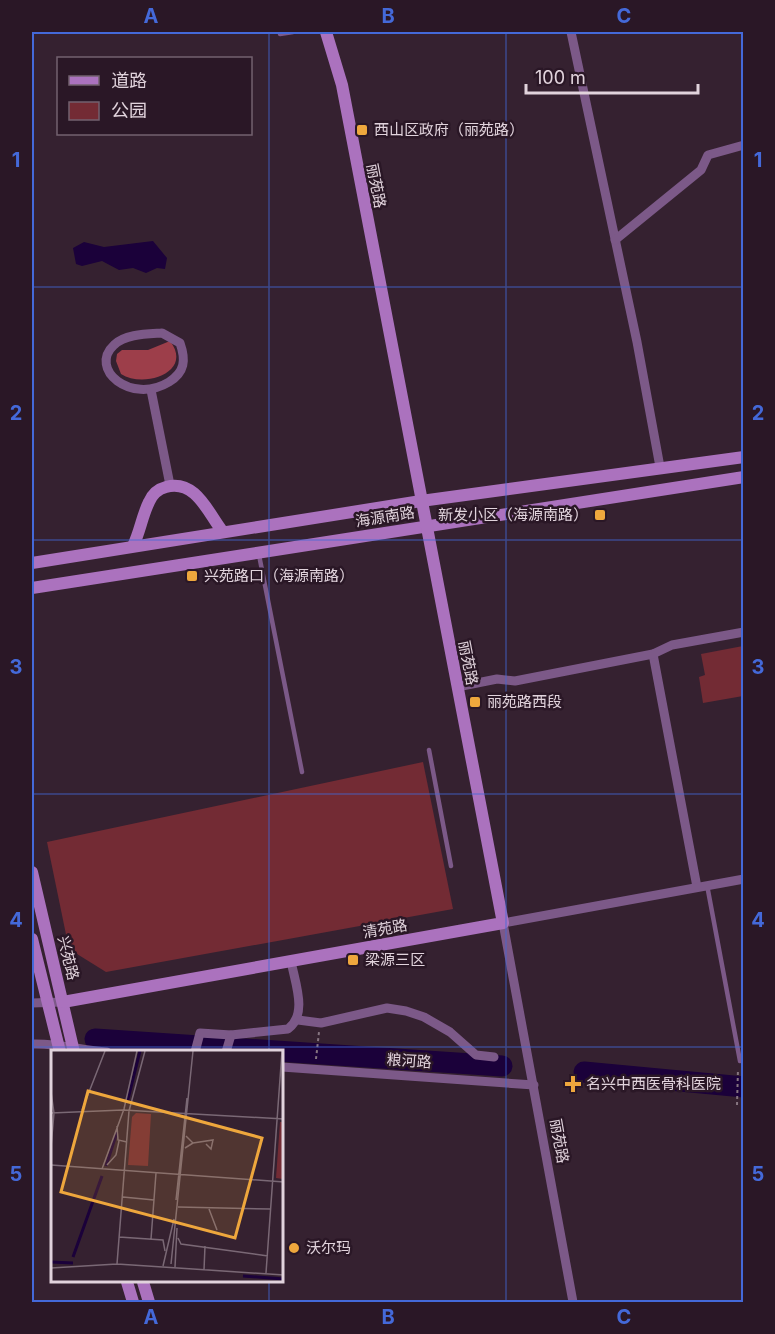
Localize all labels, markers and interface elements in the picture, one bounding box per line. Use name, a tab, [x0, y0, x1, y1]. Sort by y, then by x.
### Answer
text: A	[144, 4, 159, 28]
text: B	[381, 4, 395, 28]
text: C	[617, 4, 631, 28]
legend	[57, 57, 252, 135]
scale bar	[526, 57, 698, 95]
text: 100 m	[535, 67, 586, 88]
text: 道路	[111, 70, 147, 91]
text: 公园	[111, 100, 147, 121]
place label: 西山区政府（丽苑路）	[374, 120, 524, 139]
marker: 西山区政府（丽苑路）	[355, 123, 369, 137]
text: 1	[12, 148, 20, 172]
text: 1	[754, 148, 762, 172]
street label: 丽苑路	[363, 162, 390, 210]
text: 2	[10, 401, 22, 425]
text: 2	[752, 401, 764, 425]
street label: 海源南路	[354, 502, 416, 531]
place label: 新发小区（海源南路）	[438, 505, 588, 524]
marker: 新发小区（海源南路）	[593, 508, 607, 522]
place label: 兴苑路口（海源南路）	[204, 566, 354, 585]
marker: 兴苑路口（海源南路）	[185, 569, 199, 583]
street label: 丽苑路	[455, 639, 482, 687]
text: 3	[10, 655, 22, 679]
text: 3	[752, 655, 764, 679]
place label: 丽苑路西段	[487, 692, 562, 711]
marker: 丽苑路西段	[468, 695, 482, 709]
text: 4	[9, 908, 23, 932]
text: 4	[751, 908, 765, 932]
street label: 清苑路	[361, 915, 409, 942]
street label: 兴苑路	[54, 934, 83, 982]
place label: 梁源三区	[365, 950, 425, 969]
marker: 梁源三区	[346, 953, 360, 967]
street label: 粮河路	[386, 1049, 432, 1072]
inset map	[51, 1050, 284, 1283]
place label: 名兴中西医骨科医院	[586, 1074, 721, 1093]
marker: 名兴中西医骨科医院	[564, 1075, 582, 1093]
street label: 丽苑路	[546, 1117, 573, 1165]
text: 5	[10, 1162, 22, 1186]
text: 5	[752, 1162, 764, 1186]
place label: 沃尔玛	[306, 1238, 351, 1257]
marker: 沃尔玛	[287, 1241, 301, 1255]
text: A	[144, 1305, 159, 1329]
text: B	[381, 1305, 395, 1329]
text: C	[617, 1305, 631, 1329]

